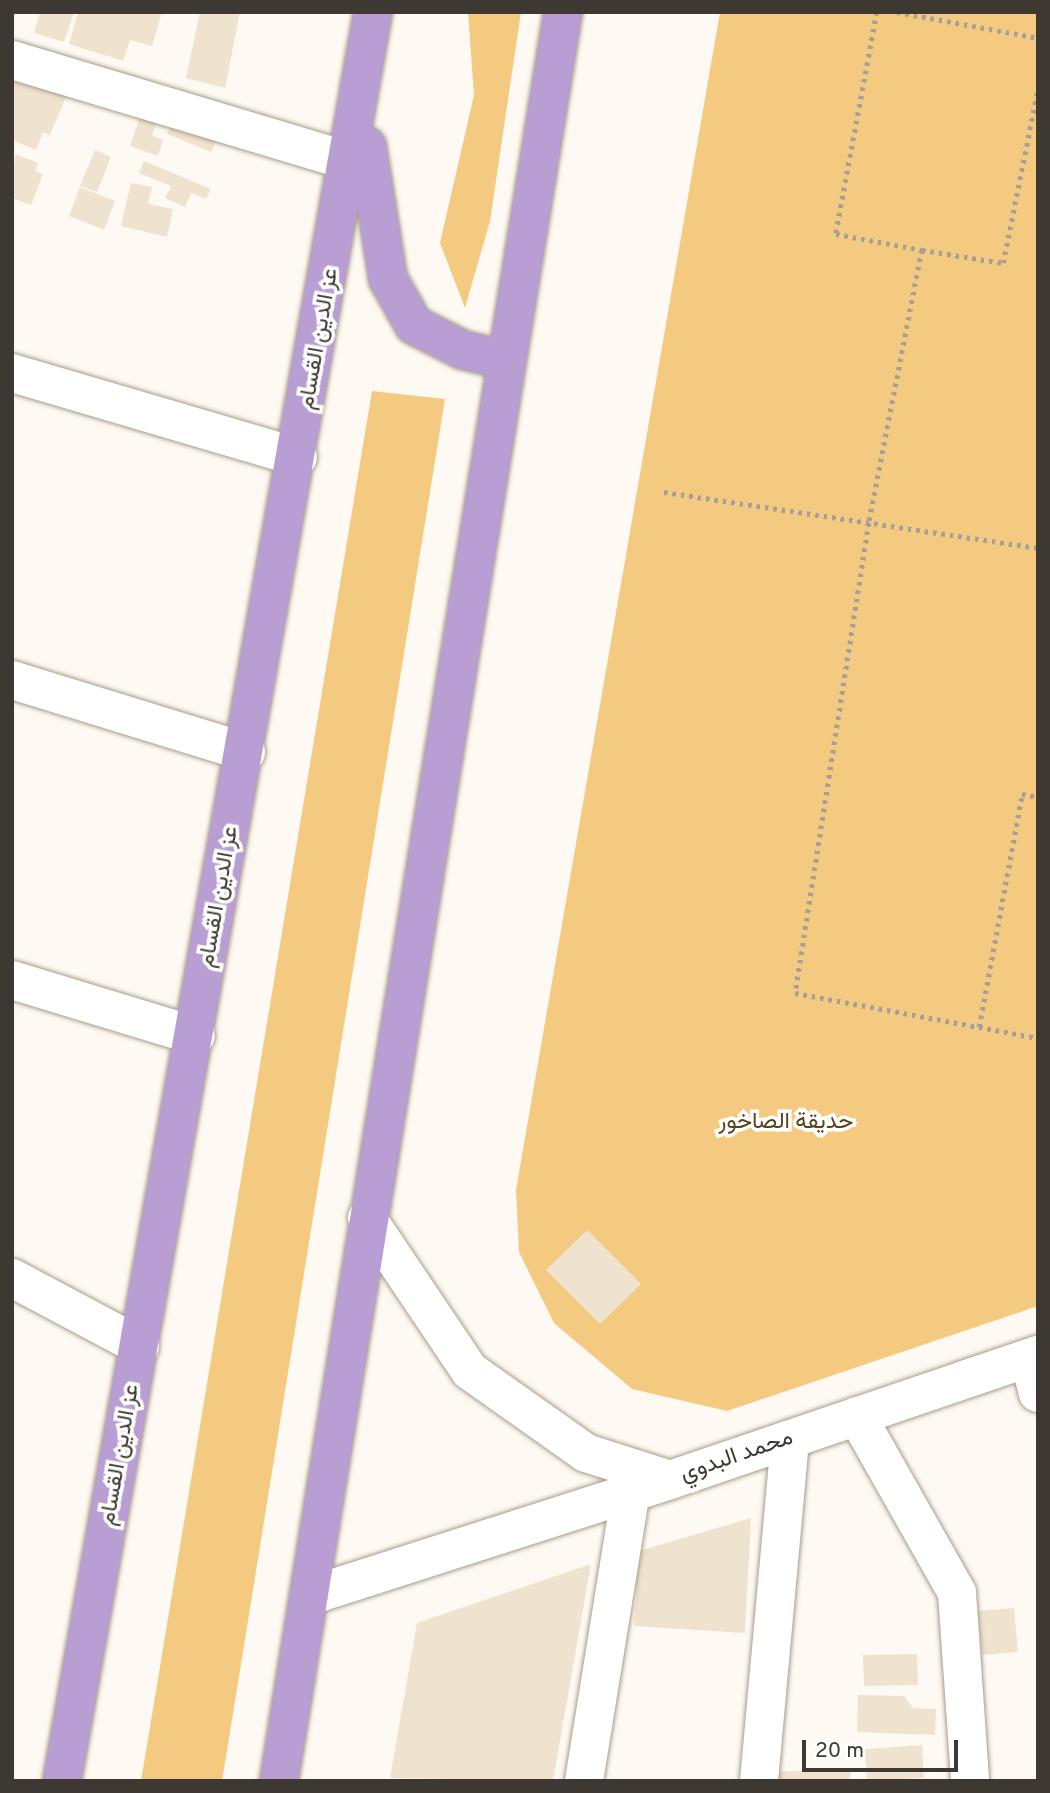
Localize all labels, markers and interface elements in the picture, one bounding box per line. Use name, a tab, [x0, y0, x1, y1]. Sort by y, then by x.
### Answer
street label: عز الدين القسام	[294, 266, 346, 412]
street label: عز الدين القسام	[194, 824, 246, 970]
park label: حديقة الصاخور	[719, 1109, 853, 1137]
street label: عز الدين القسام	[95, 1382, 147, 1528]
street label: محمد البدوي	[677, 1425, 797, 1489]
scale bar	[805, 1727, 961, 1771]
text: 20 m	[815, 1738, 864, 1765]

